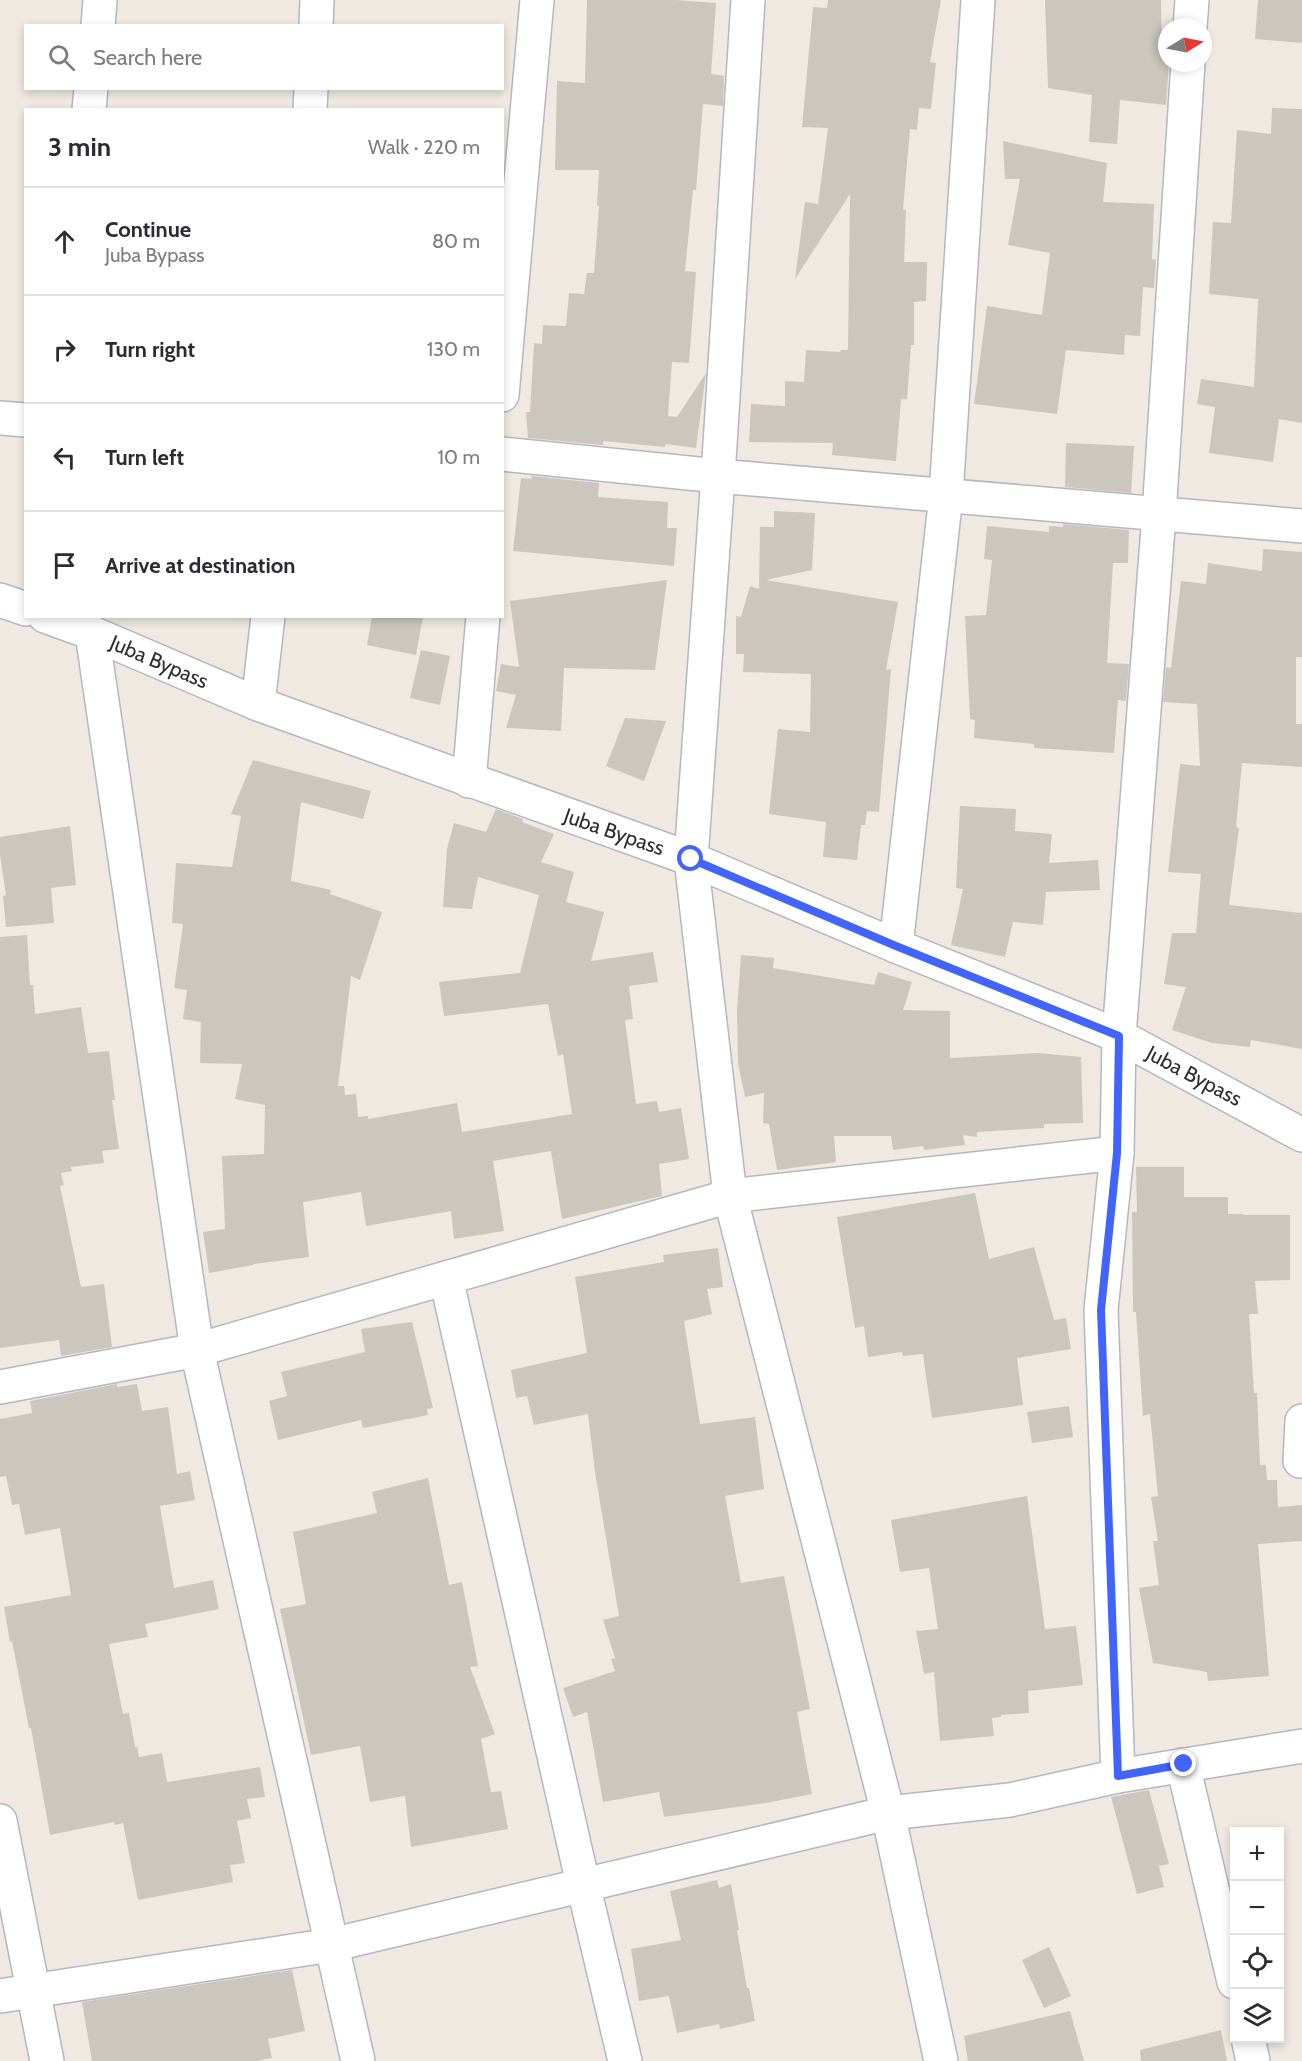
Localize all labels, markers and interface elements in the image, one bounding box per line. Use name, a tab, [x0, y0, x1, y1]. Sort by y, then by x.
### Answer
north arrow	[1158, 18, 1212, 72]
search box	[24, 24, 504, 90]
icon: search	[45, 41, 78, 74]
text: Search here	[93, 44, 202, 71]
text: 3 min	[48, 131, 111, 163]
text: Walk · 220 m	[368, 135, 480, 159]
text: Continue	[105, 216, 191, 243]
icon: ahead	[48, 225, 81, 258]
text: 80 m	[432, 229, 480, 253]
text: Juba Bypass	[105, 243, 205, 267]
icon: right	[48, 333, 81, 366]
text: Turn right	[105, 336, 195, 363]
text: 130 m	[427, 337, 480, 361]
icon: left	[48, 441, 81, 474]
text: Turn left	[105, 444, 184, 471]
text: 10 m	[437, 445, 480, 469]
icon: arrive	[48, 549, 81, 582]
text: Arrive at destination	[105, 552, 295, 579]
street label: Juba Bypass	[105, 629, 212, 694]
street label: Juba Bypass	[560, 802, 668, 860]
route start	[677, 845, 703, 871]
street label: Juba Bypass	[1141, 1040, 1246, 1111]
route end	[1170, 1750, 1196, 1776]
map controls	[1230, 1827, 1284, 2043]
button: +	[1230, 1827, 1284, 1881]
button: −	[1230, 1881, 1284, 1935]
button: locate	[1230, 1935, 1284, 1989]
button: layers	[1230, 1989, 1284, 2043]

